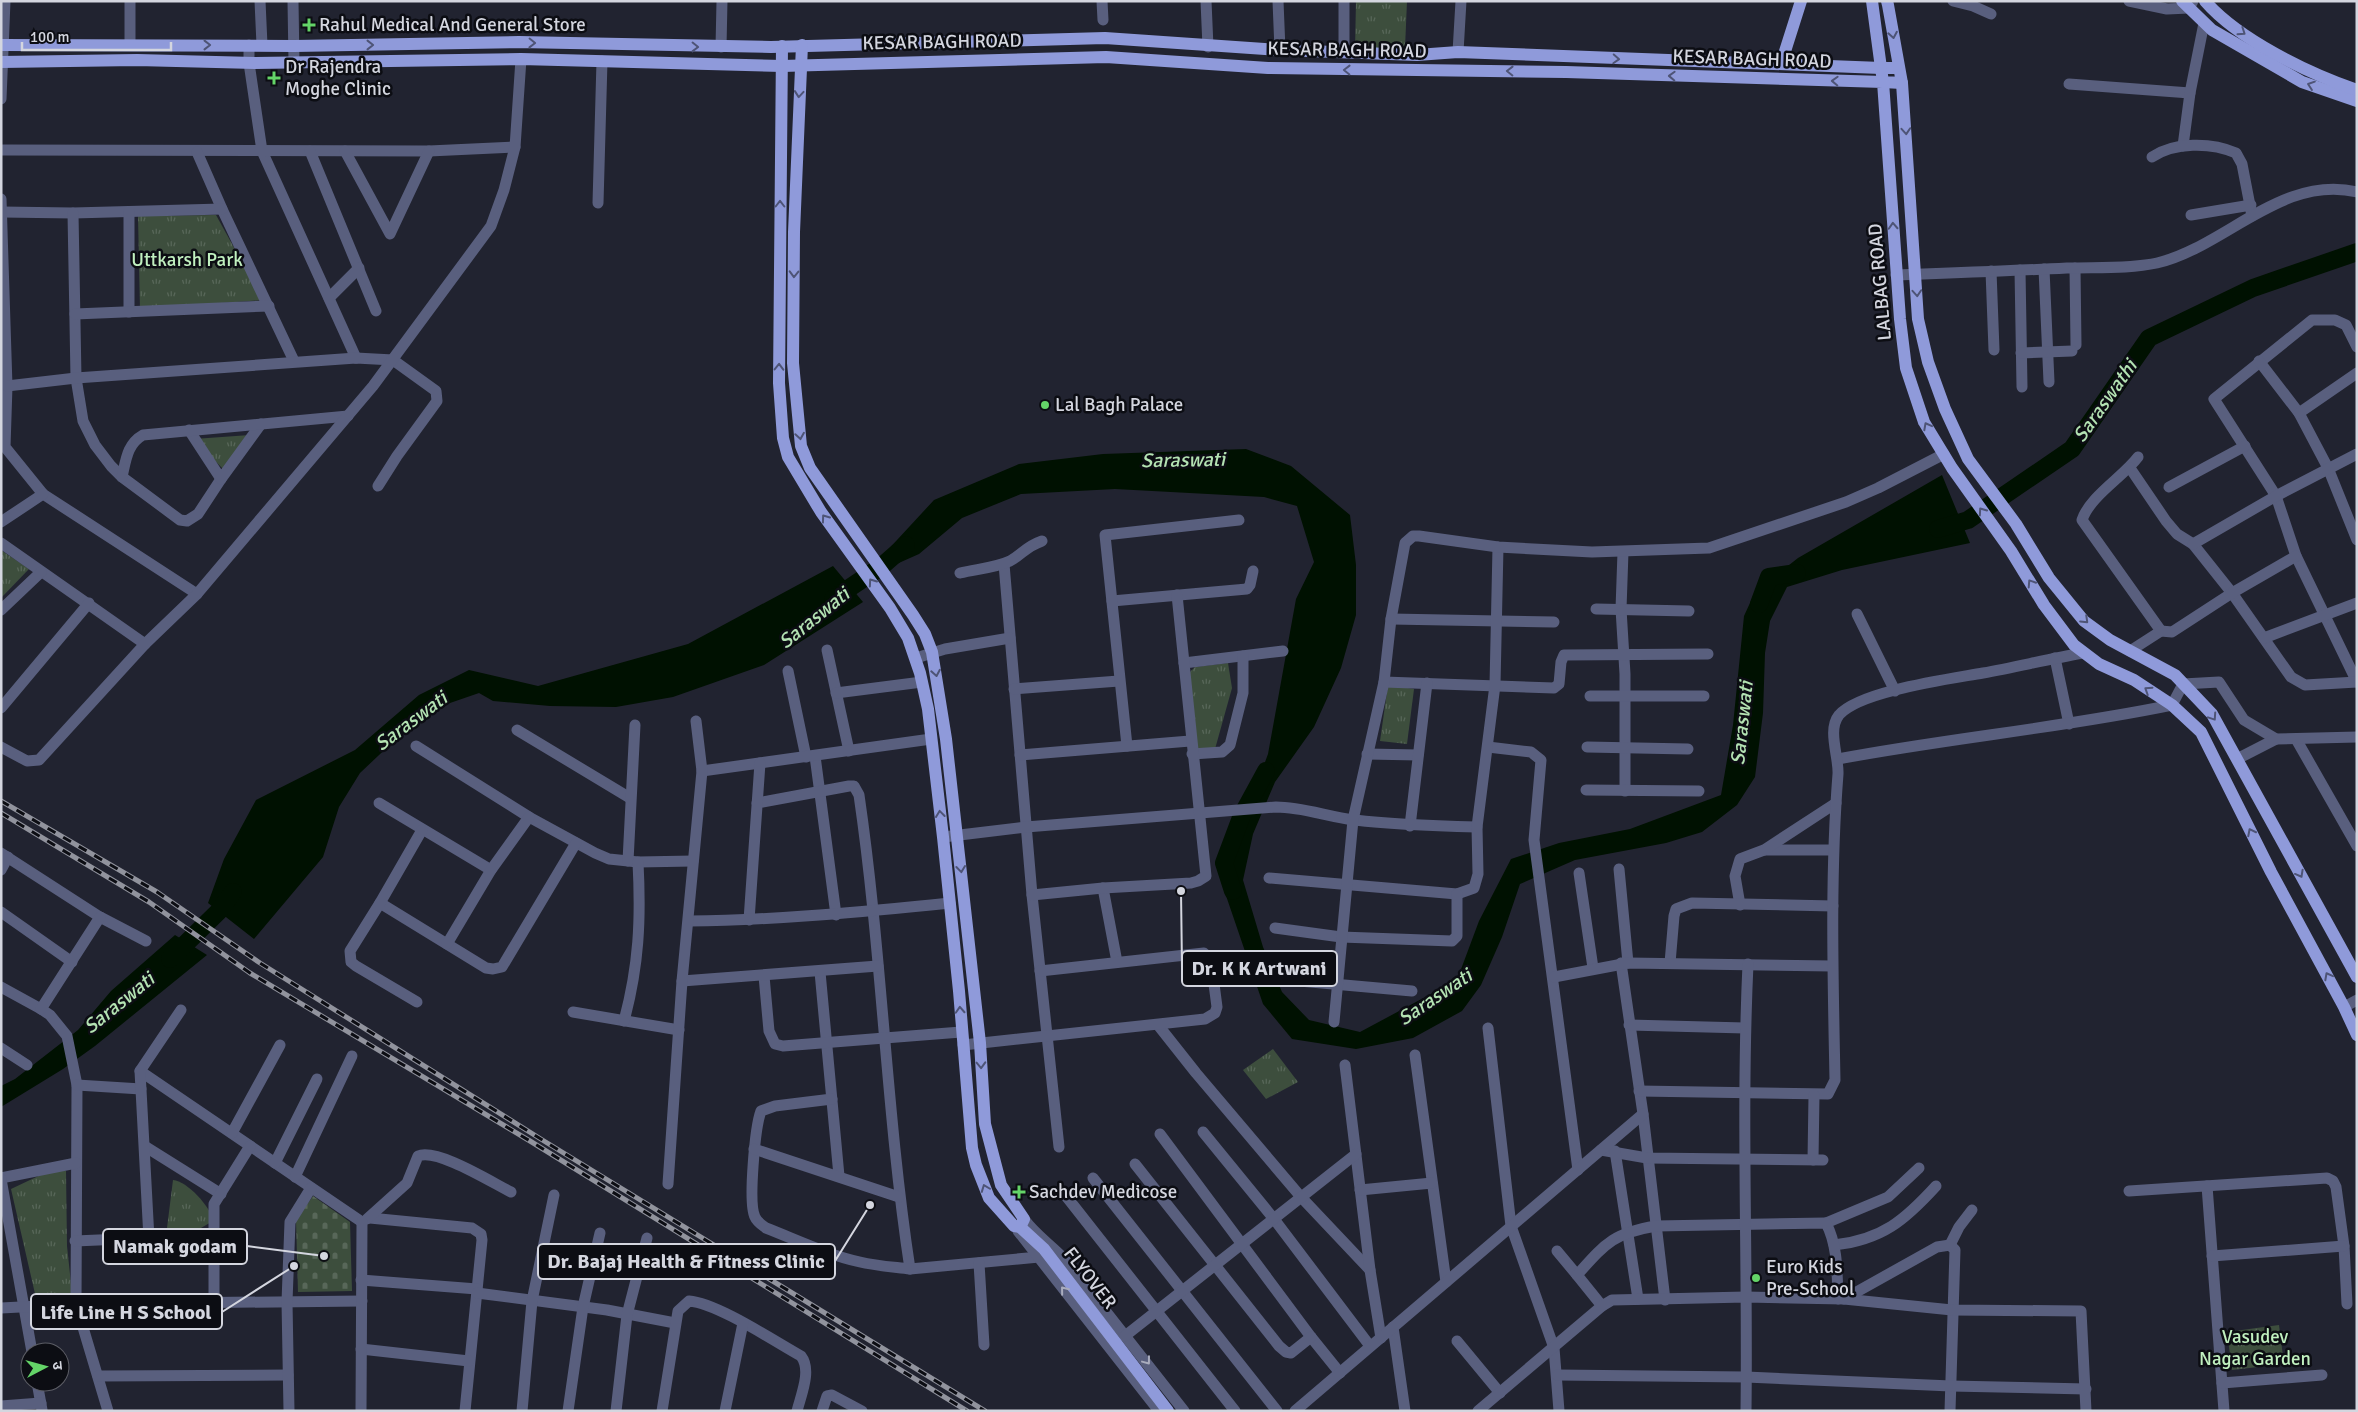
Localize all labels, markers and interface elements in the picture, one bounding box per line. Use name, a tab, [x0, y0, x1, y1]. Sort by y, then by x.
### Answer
place label: Rahul Medical And General Store	[319, 13, 586, 37]
marker: Rahul Medical And General Store	[303, 19, 315, 31]
scale bar	[22, 20, 171, 52]
one-way arrow	[2237, 26, 2246, 35]
text: 100 m	[30, 28, 70, 46]
street label: KESAR BAGH ROAD	[862, 29, 1022, 55]
one-way arrow	[1888, 30, 1898, 39]
one-way arrow	[529, 37, 537, 48]
street label: KESAR BAGH ROAD	[1267, 37, 1427, 63]
one-way arrow	[204, 40, 212, 50]
one-way arrow	[366, 40, 374, 50]
one-way arrow	[692, 42, 699, 52]
street label: KESAR BAGH ROAD	[1672, 44, 1832, 74]
one-way arrow	[1612, 53, 1620, 64]
place label: Dr Rajendra Moghe Clinic	[285, 55, 391, 101]
one-way arrow	[1343, 65, 1351, 75]
one-way arrow	[1506, 66, 1514, 76]
marker: Dr Rajendra Moghe Clinic	[267, 71, 281, 85]
one-way arrow	[1668, 71, 1676, 81]
one-way arrow	[1830, 75, 1838, 86]
one-way arrow	[2307, 81, 2316, 91]
one-way arrow	[794, 90, 805, 98]
one-way arrow	[1900, 128, 1911, 136]
one-way arrow	[775, 200, 785, 208]
street label: LALBAG ROAD	[1863, 222, 1897, 342]
one-way arrow	[1888, 222, 1899, 230]
park label: Uttkarsh Park	[131, 248, 243, 272]
one-way arrow	[789, 270, 799, 278]
one-way arrow	[1911, 290, 1922, 298]
water label: Saraswathi	[2068, 354, 2143, 447]
one-way arrow	[774, 363, 784, 370]
place label: Lal Bagh Palace	[1055, 393, 1183, 417]
marker: Lal Bagh Palace	[1039, 399, 1051, 411]
one-way arrow	[1923, 423, 1933, 432]
one-way arrow	[794, 432, 804, 440]
water label: Saraswati	[1141, 447, 1227, 473]
one-way arrow	[1979, 507, 1988, 517]
one-way arrow	[823, 515, 831, 524]
one-way arrow	[869, 579, 878, 588]
one-way arrow	[2028, 579, 2038, 588]
water label: Saraswati	[773, 581, 856, 654]
one-way arrow	[2079, 614, 2088, 623]
one-way arrow	[930, 669, 941, 677]
water label: Saraswati	[1725, 678, 1759, 766]
water label: Saraswati	[370, 685, 453, 756]
one-way arrow	[2145, 686, 2154, 696]
one-way arrow	[2207, 711, 2216, 720]
one-way arrow	[935, 810, 946, 818]
one-way arrow	[2247, 828, 2258, 837]
one-way arrow	[955, 865, 966, 873]
one-way arrow	[2294, 869, 2304, 878]
callout: Dr. K K Artwani	[1182, 951, 1337, 986]
text: Dr. K K Artwani	[1191, 956, 1327, 981]
water label: Saraswati	[1393, 962, 1478, 1031]
water label: Saraswati	[78, 966, 161, 1039]
one-way arrow	[2324, 972, 2334, 981]
one-way arrow	[955, 1006, 966, 1014]
one-way arrow	[976, 1062, 986, 1070]
place label: Sachdev Medicose	[1029, 1180, 1177, 1204]
one-way arrow	[981, 1184, 991, 1192]
marker: Sachdev Medicose	[1013, 1186, 1025, 1198]
callout: Namak godam	[103, 1229, 247, 1264]
text: Namak godam	[113, 1234, 237, 1259]
street label: FLYOVER	[1058, 1242, 1122, 1314]
callout: Dr. Bajaj Health & Fitness Clinic	[538, 1244, 835, 1279]
text: Dr. Bajaj Health & Fitness Clinic	[547, 1249, 825, 1274]
place label: Euro Kids Pre-School	[1766, 1255, 1854, 1301]
marker: Euro Kids Pre-School	[1750, 1272, 1762, 1284]
one-way arrow	[1060, 1287, 1069, 1296]
callout: Life Line H S School	[31, 1294, 222, 1329]
text: Life Line H S School	[40, 1300, 212, 1325]
park label: Vasudev Nagar Garden	[2199, 1325, 2311, 1371]
north arrow	[20, 1342, 70, 1392]
one-way arrow	[1141, 1356, 1150, 1365]
text: उ	[49, 1361, 66, 1371]

